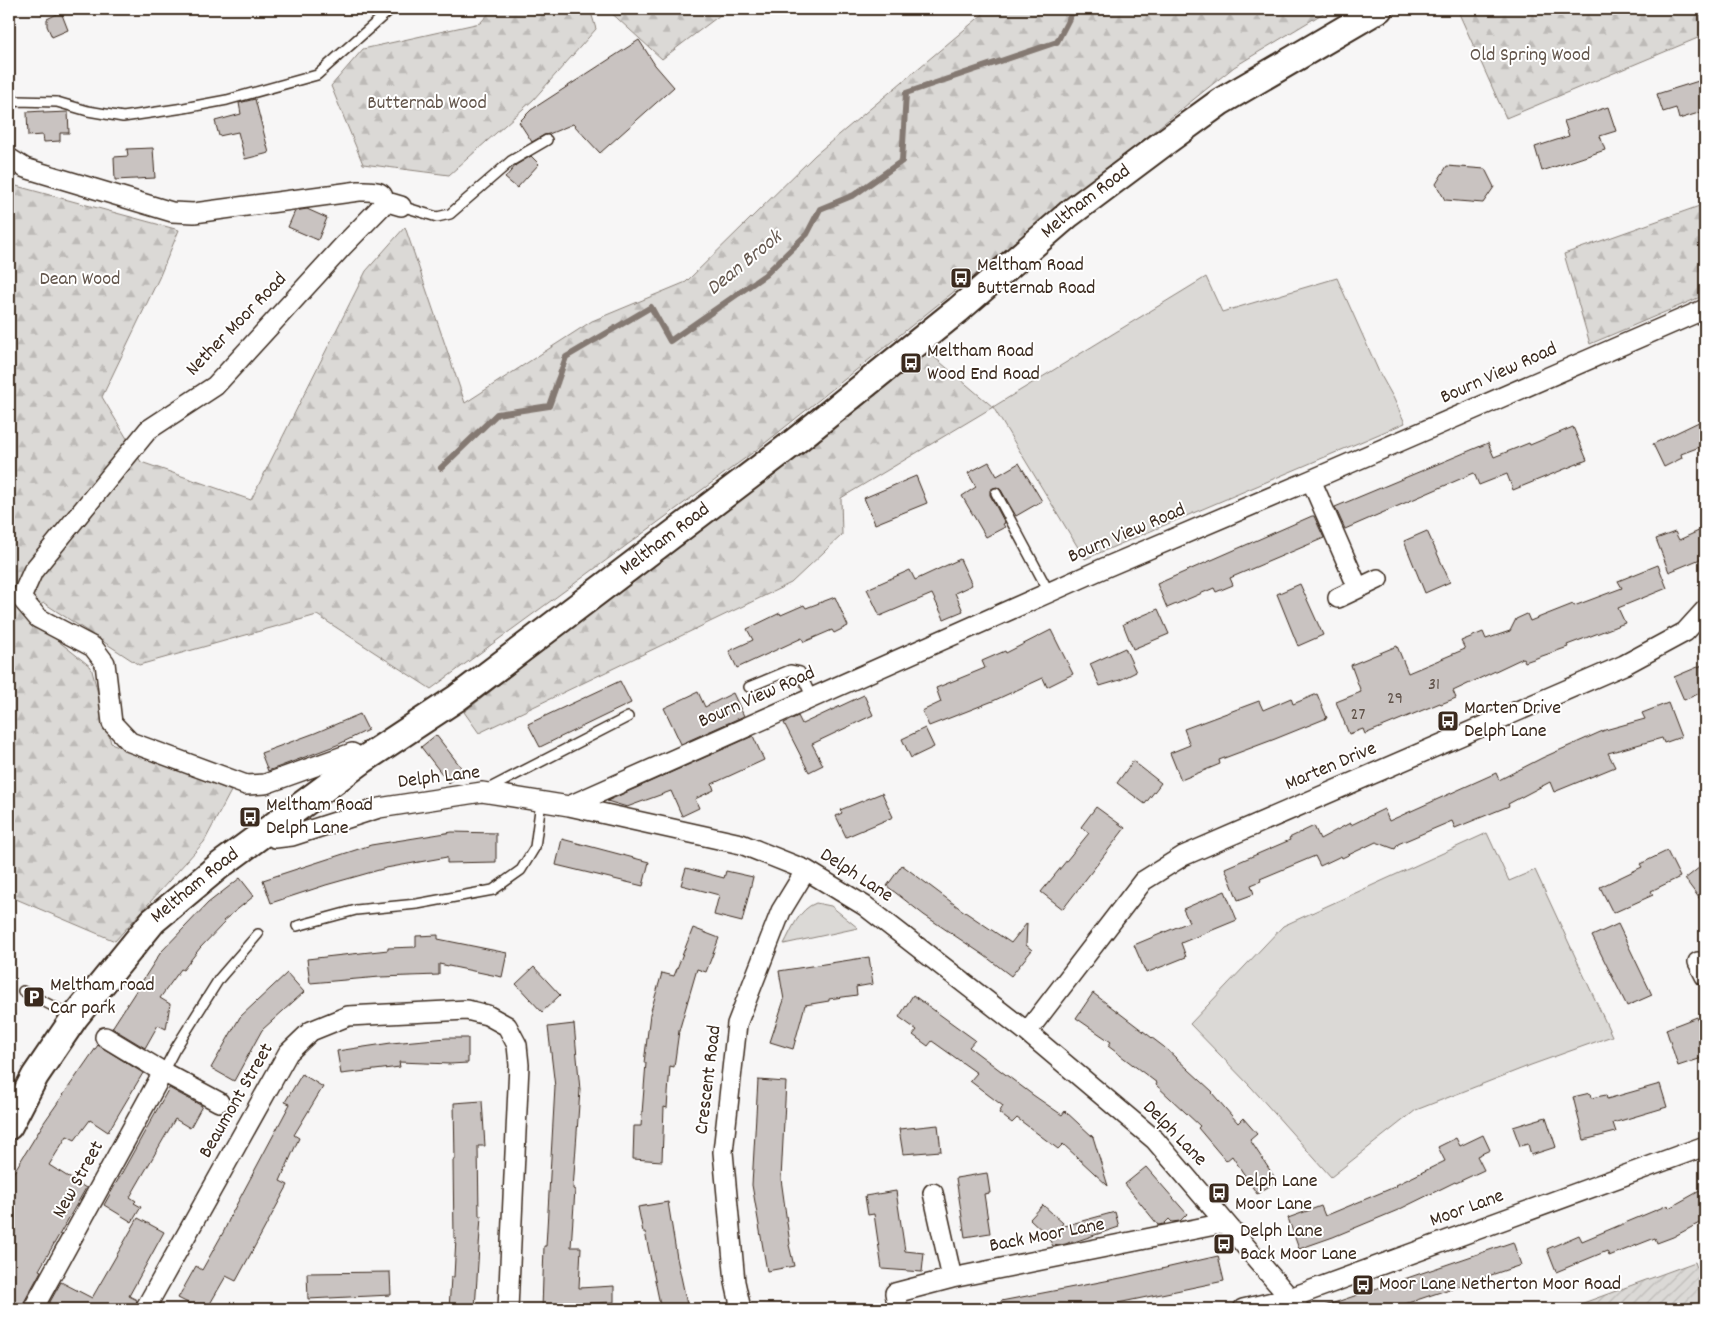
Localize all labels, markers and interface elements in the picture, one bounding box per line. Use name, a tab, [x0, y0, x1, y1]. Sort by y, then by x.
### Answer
park label: Old Spring Wood	[1470, 42, 1590, 70]
park label: Butternab Wood	[367, 90, 487, 118]
street label: Meltham Road	[1035, 158, 1137, 246]
water label: Dean Brook	[701, 223, 791, 304]
place label: Meltham Road Butternab Road	[977, 252, 1095, 303]
park label: Dean Wood	[40, 266, 120, 294]
bus stop icon: Meltham Road Butternab Road	[949, 266, 973, 290]
street label: Nether Moor Road	[180, 267, 294, 383]
street label: Bourn View Road	[1436, 336, 1562, 412]
place label: Meltham Road Wood End Road	[927, 338, 1040, 389]
bus stop icon: Meltham Road Wood End Road	[899, 351, 923, 375]
street label: Meltham Road	[614, 496, 716, 584]
street label: Bourn View Road	[1064, 497, 1190, 571]
street label: Bourn View Road	[694, 660, 820, 736]
house number: 31	[1428, 673, 1440, 698]
house number: 29	[1387, 687, 1403, 712]
place label: Marten Drive Delph Lane	[1464, 695, 1561, 746]
house number: 27	[1351, 703, 1365, 728]
bus stop icon: Marten Drive Delph Lane	[1436, 709, 1460, 733]
street label: Marten Drive	[1281, 735, 1381, 799]
street label: Delph Lane	[396, 759, 482, 797]
place label: Meltham Road Delph Lane	[266, 792, 373, 843]
bus stop icon: Meltham Road Delph Lane	[238, 805, 262, 829]
street label: Meltham Road	[145, 842, 245, 931]
street label: Delph Lane	[814, 842, 898, 910]
place label: Meltham road Car park	[50, 972, 155, 1023]
parking icon: Meltham road Car park	[22, 985, 46, 1009]
street label: Crescent Road	[688, 1024, 730, 1136]
street label: Beaumont Street	[193, 1038, 281, 1164]
street label: Delph Lane	[1135, 1095, 1213, 1174]
street label: New Street	[46, 1136, 112, 1224]
place label: Delph Lane Moor Lane	[1235, 1168, 1318, 1219]
bus stop icon: Delph Lane Moor Lane	[1207, 1181, 1231, 1205]
street label: Moor Lane	[1426, 1183, 1508, 1235]
street label: Back Moor Lane	[987, 1211, 1107, 1261]
place label: Delph Lane Back Moor Lane	[1240, 1218, 1357, 1269]
bus stop icon: Delph Lane Back Moor Lane	[1212, 1232, 1236, 1256]
place label: Moor Lane Netherton Moor Road	[1379, 1271, 1621, 1299]
bus stop icon: Moor Lane Netherton Moor Road	[1351, 1273, 1375, 1297]

